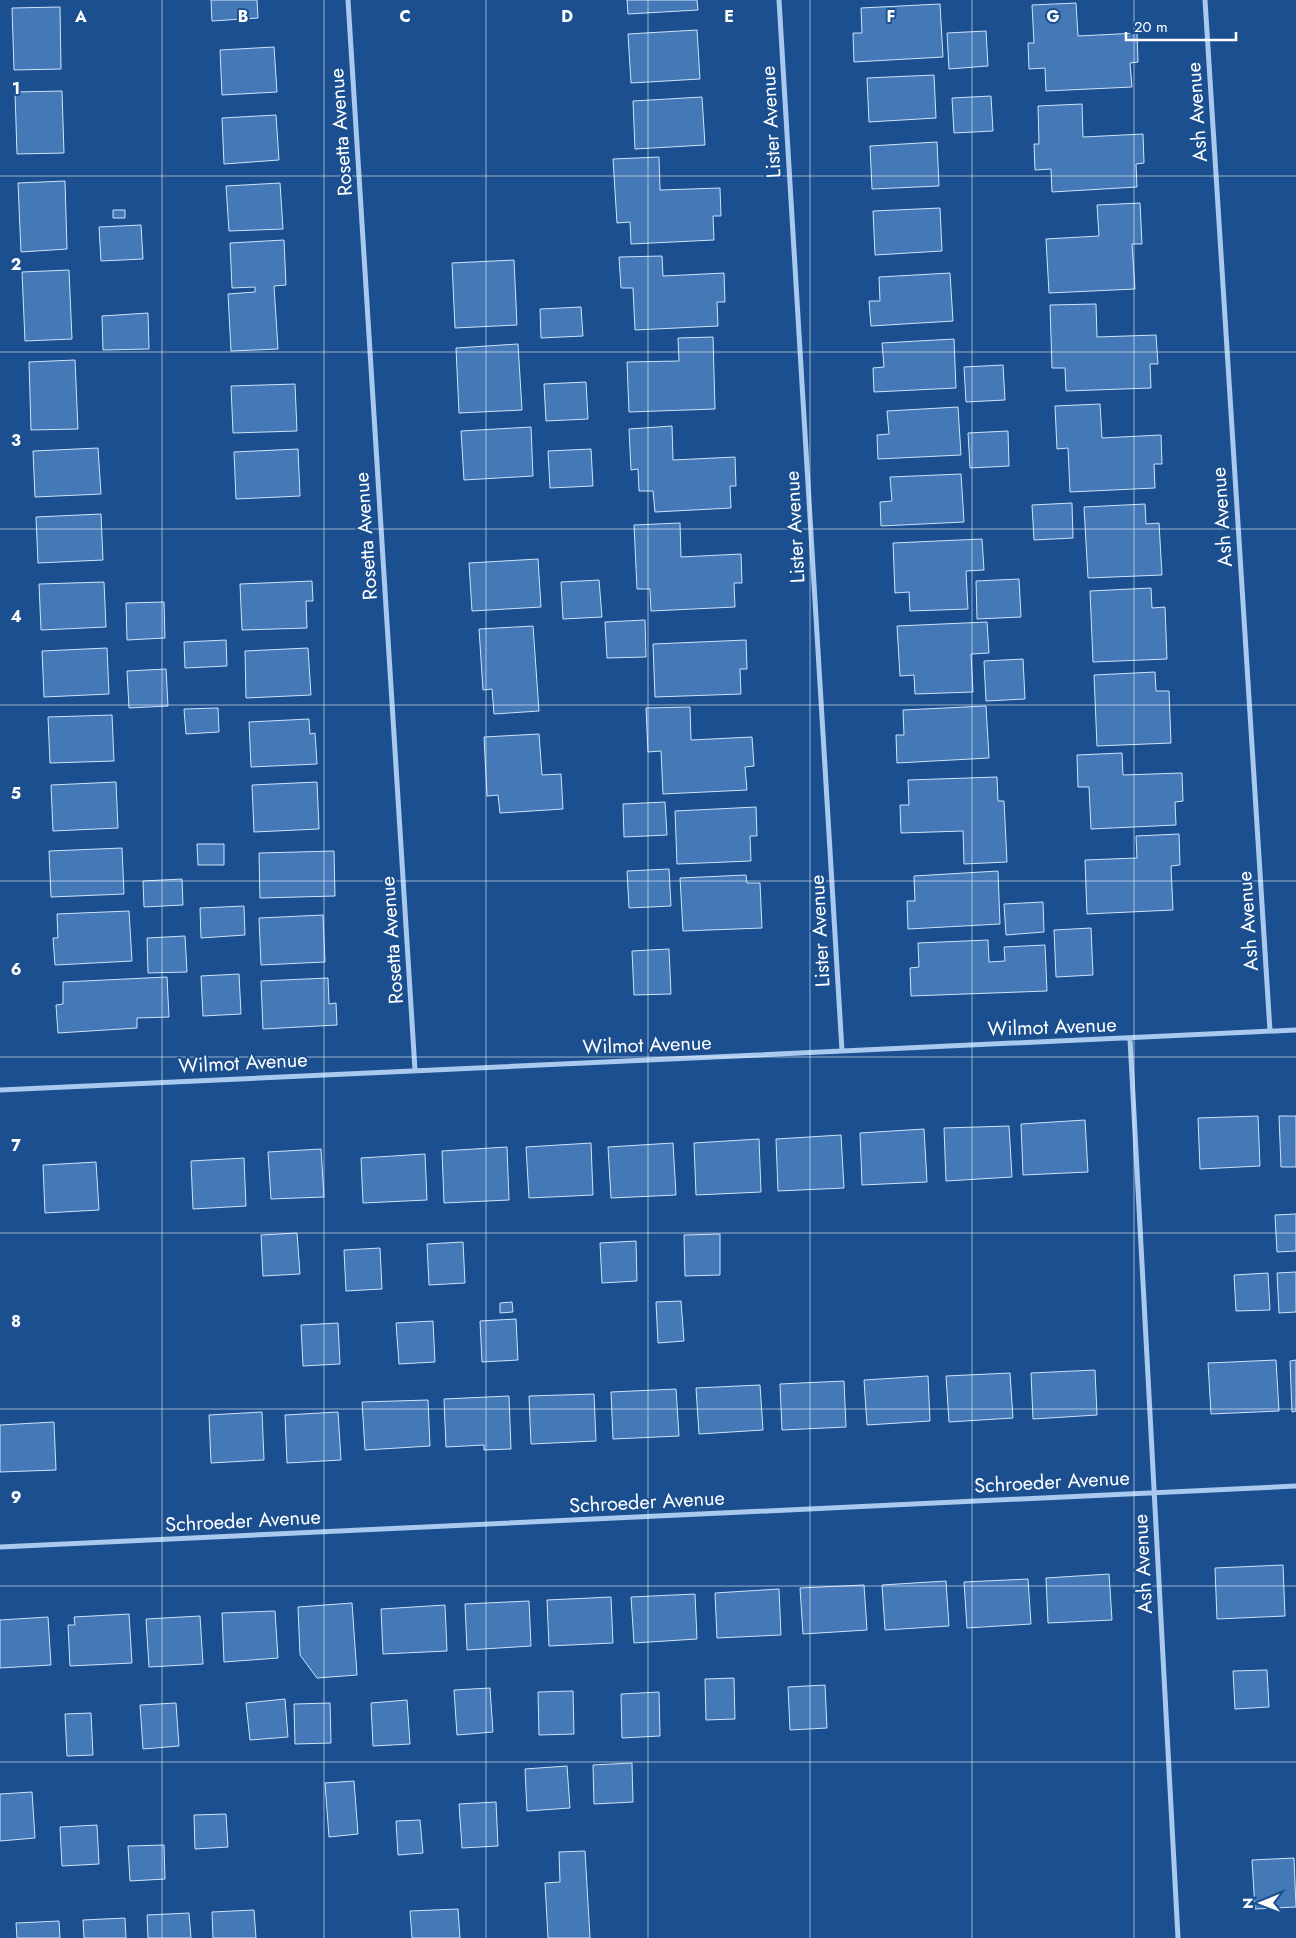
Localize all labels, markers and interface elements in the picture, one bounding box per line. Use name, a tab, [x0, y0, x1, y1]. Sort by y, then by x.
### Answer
text: A	[74, 5, 87, 28]
text: B	[238, 5, 248, 28]
text: C	[399, 5, 411, 28]
text: D	[561, 5, 573, 28]
text: E	[724, 5, 734, 28]
text: F	[887, 5, 895, 28]
text: G	[1046, 5, 1060, 28]
scale bar	[1126, 10, 1236, 42]
text: 20 m	[1134, 16, 1168, 38]
street label: Ash Avenue	[1179, 61, 1215, 163]
street label: Lister Avenue	[754, 65, 788, 179]
street label: Rosetta Avenue	[322, 67, 360, 197]
text: 1	[12, 77, 20, 100]
text: 2	[11, 253, 21, 276]
text: 3	[11, 429, 21, 452]
street label: Ash Avenue	[1204, 466, 1240, 568]
street label: Lister Avenue	[778, 470, 812, 584]
street label: Rosetta Avenue	[347, 471, 385, 601]
text: 4	[10, 605, 22, 628]
text: 5	[11, 782, 21, 805]
street label: Ash Avenue	[1230, 870, 1266, 972]
street label: Lister Avenue	[803, 874, 837, 988]
street label: Rosetta Avenue	[373, 875, 411, 1005]
text: 6	[11, 958, 21, 981]
street label: Wilmot Avenue	[987, 1010, 1117, 1044]
street label: Wilmot Avenue	[582, 1028, 712, 1062]
street label: Wilmot Avenue	[178, 1045, 308, 1081]
text: 7	[11, 1134, 21, 1157]
text: 8	[11, 1310, 21, 1333]
street label: Schroeder Avenue	[974, 1463, 1130, 1501]
street label: Schroeder Avenue	[569, 1483, 725, 1521]
text: 9	[11, 1486, 21, 1509]
street label: Schroeder Avenue	[165, 1502, 321, 1540]
street label: Ash Avenue	[1126, 1513, 1160, 1615]
north arrow	[1236, 1878, 1286, 1928]
text: N	[1238, 1897, 1258, 1909]

